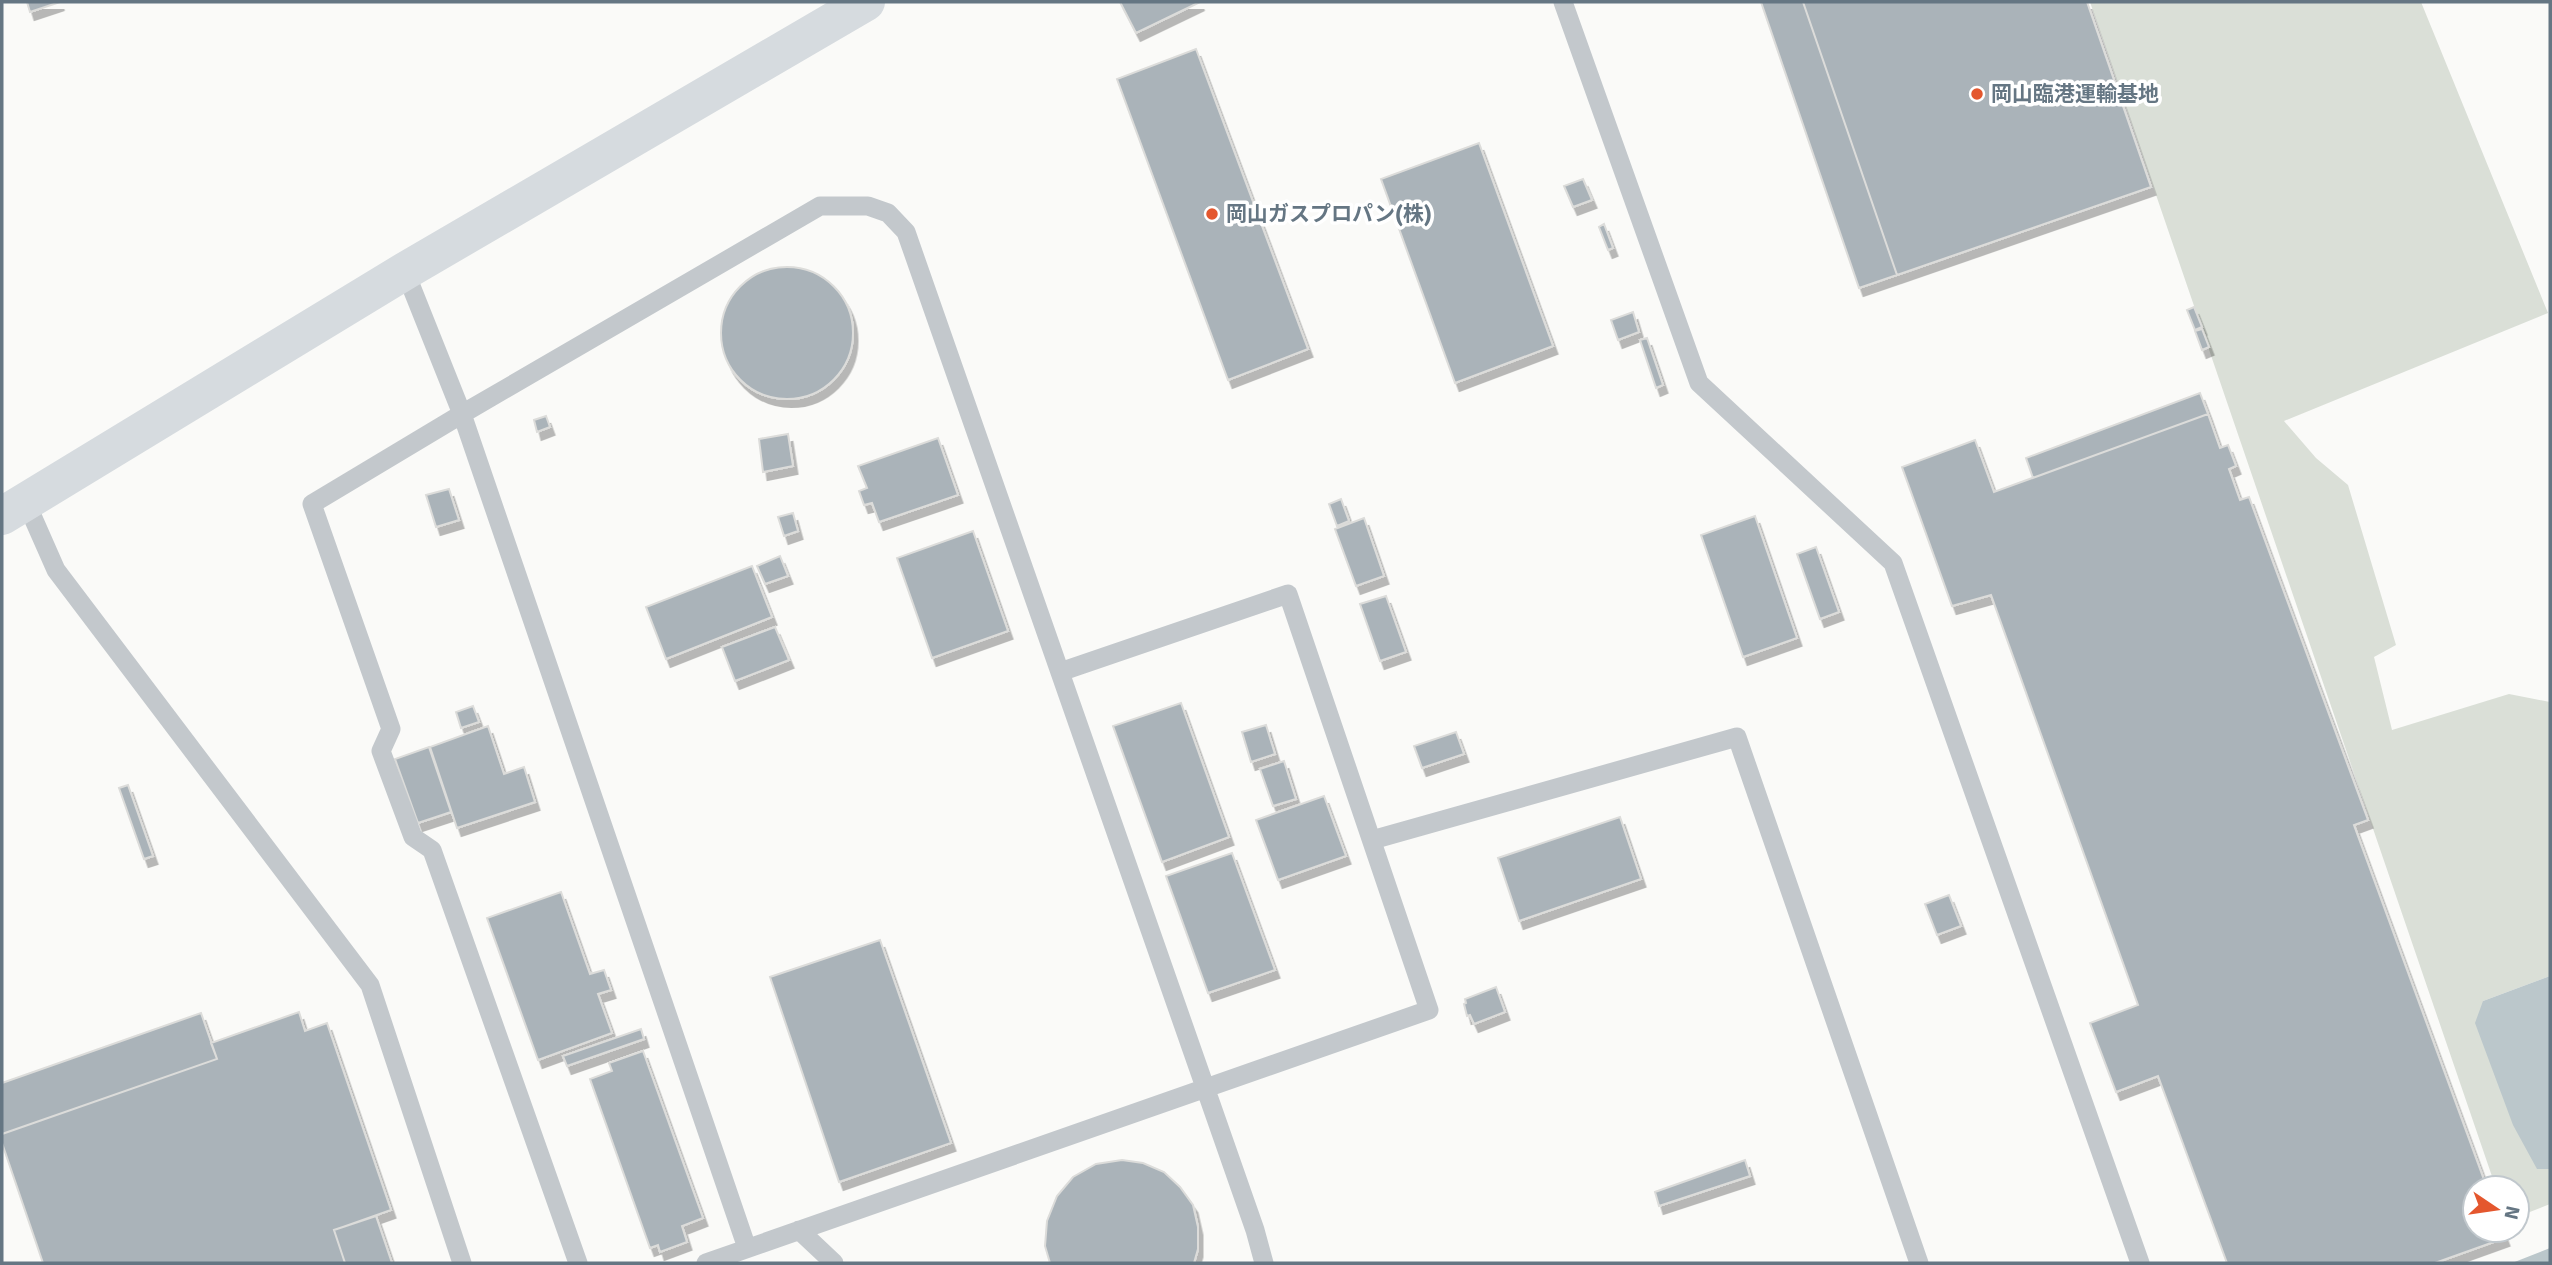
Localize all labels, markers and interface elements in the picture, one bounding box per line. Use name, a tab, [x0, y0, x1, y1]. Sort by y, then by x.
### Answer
place label: 岡山臨港運輸基地	[1991, 81, 2159, 107]
marker: 岡山臨港運輸基地	[1969, 86, 1985, 102]
place label: 岡山ガスプロパン(株)	[1226, 201, 1432, 227]
marker: 岡山ガスプロパン(株)	[1204, 206, 1220, 222]
north arrow	[2461, 1174, 2531, 1244]
text: N	[2498, 1203, 2525, 1222]

